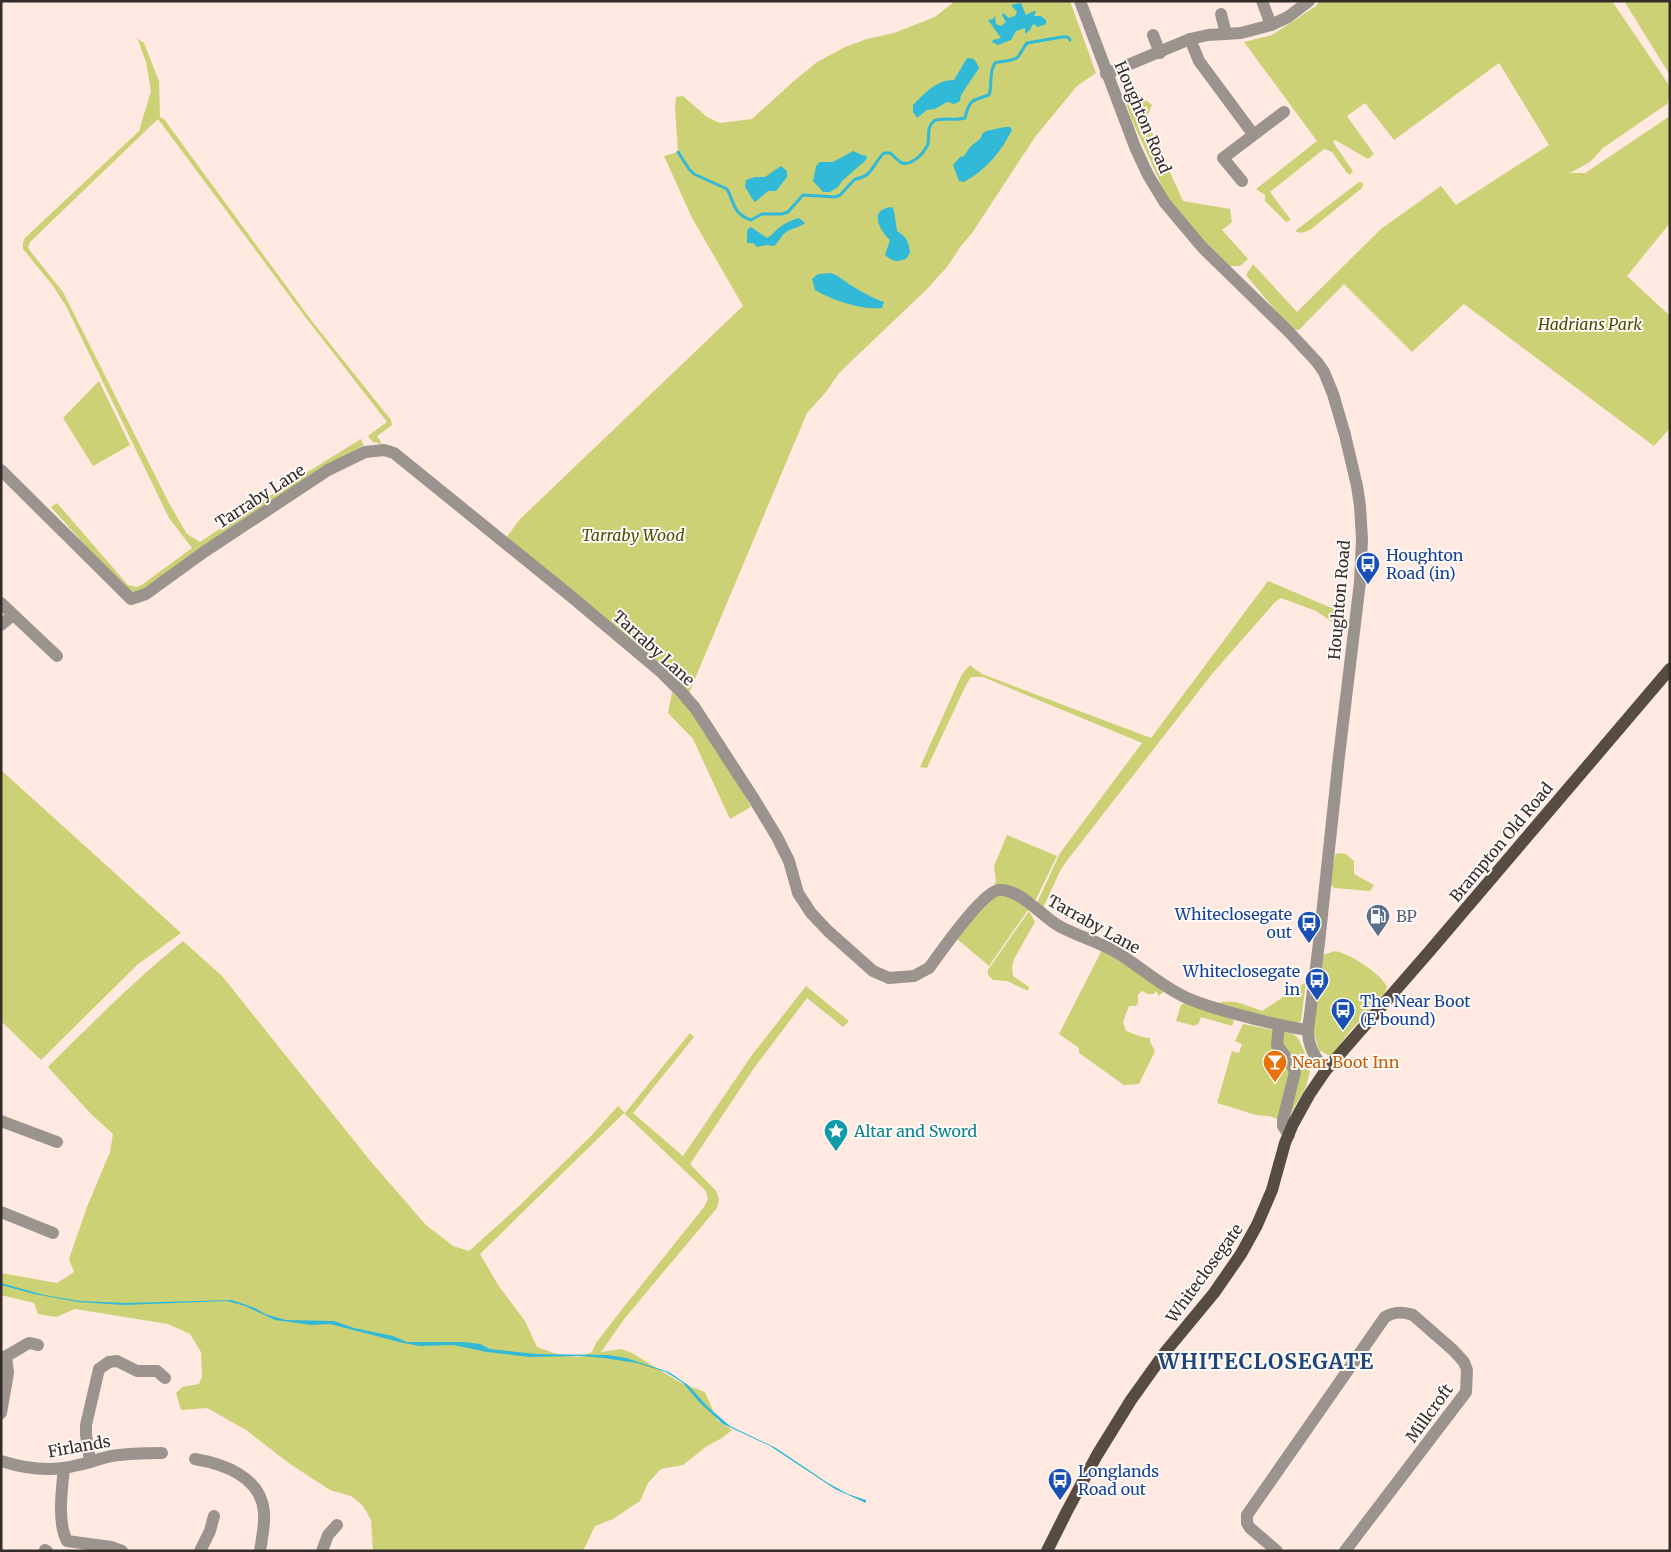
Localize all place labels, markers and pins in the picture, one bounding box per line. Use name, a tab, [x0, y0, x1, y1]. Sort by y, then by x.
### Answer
place label: Houghton Road (in)	[1386, 545, 1464, 583]
bus stop icon: Houghton Road (in)	[1355, 551, 1381, 585]
fuel station icon: BP	[1365, 903, 1391, 937]
place label: Whiteclosegate out	[1174, 904, 1293, 942]
place label: BP	[1396, 906, 1417, 926]
bus stop icon: Whiteclosegate out	[1296, 910, 1322, 944]
place label: Whiteclosegate in	[1182, 961, 1300, 999]
bus stop icon: Whiteclosegate in	[1304, 967, 1330, 1001]
place label: The Near Boot (E bound)	[1360, 991, 1471, 1029]
bus stop icon: The Near Boot (E bound)	[1330, 997, 1356, 1031]
bar icon: Near Boot Inn	[1262, 1049, 1288, 1083]
place label: Near Boot Inn	[1292, 1052, 1400, 1072]
place icon: Altar and Sword	[823, 1118, 849, 1152]
place label: Altar and Sword	[853, 1121, 977, 1141]
place label: Longlands Road out	[1078, 1461, 1159, 1499]
bus stop icon: Longlands Road out	[1047, 1467, 1073, 1501]

